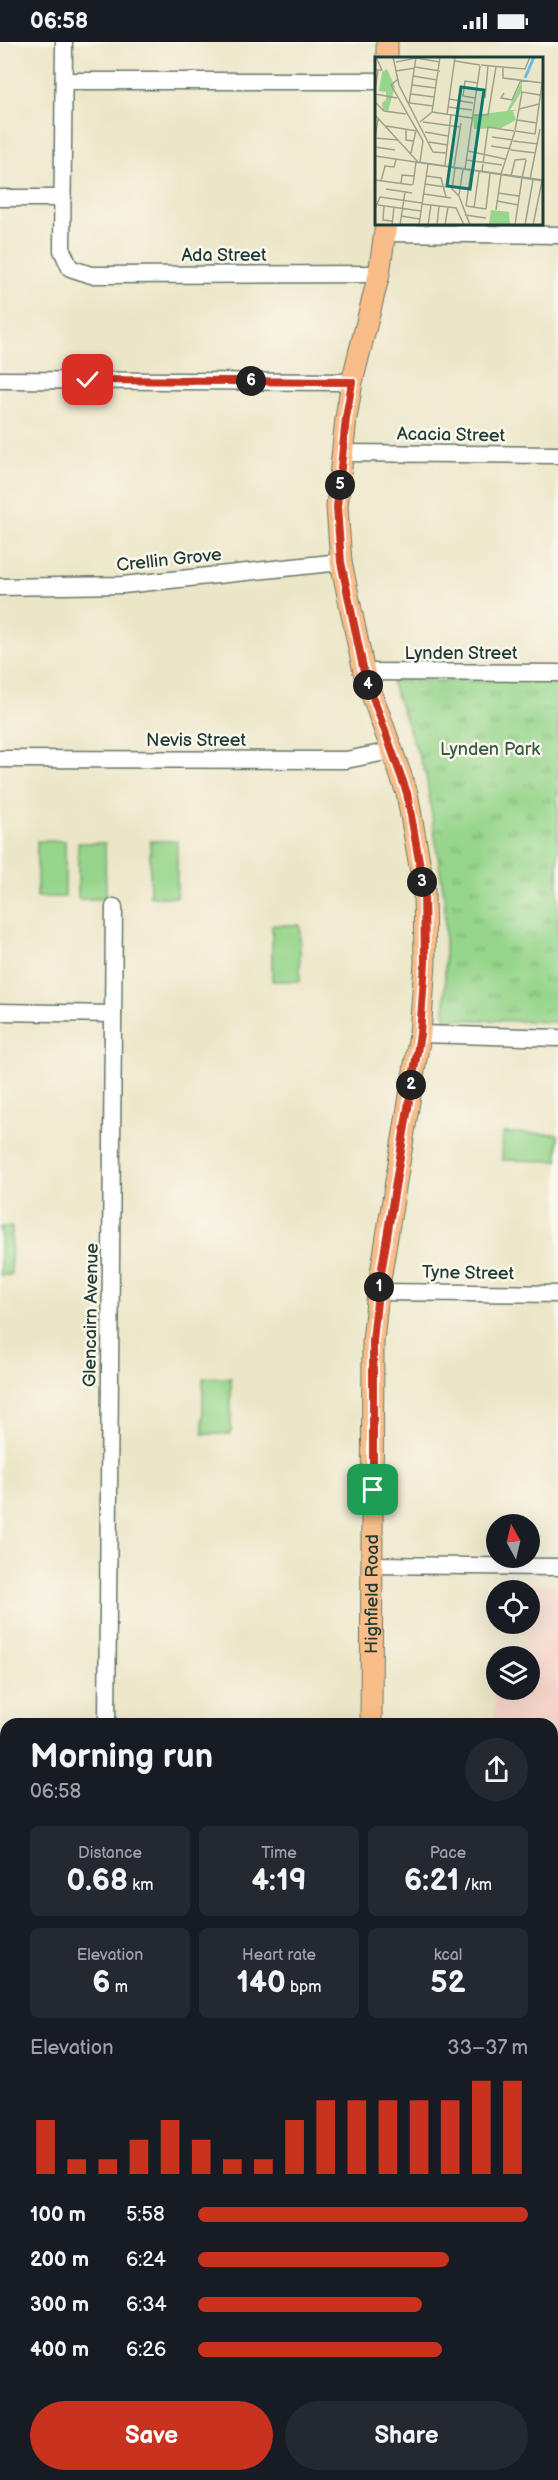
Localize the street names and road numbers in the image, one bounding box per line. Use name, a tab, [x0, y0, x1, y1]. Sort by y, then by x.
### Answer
street label: Ada Street	[181, 245, 267, 266]
street label: Acacia Street	[397, 424, 506, 446]
street label: Crellin Grove	[115, 544, 223, 576]
street label: Lynden Street	[405, 643, 518, 664]
street label: Nevis Street	[146, 730, 246, 751]
street label: Glencairn Avenue	[79, 1242, 103, 1387]
street label: Tyne Street	[422, 1262, 515, 1284]
street label: Highfield Road	[361, 1534, 382, 1654]

